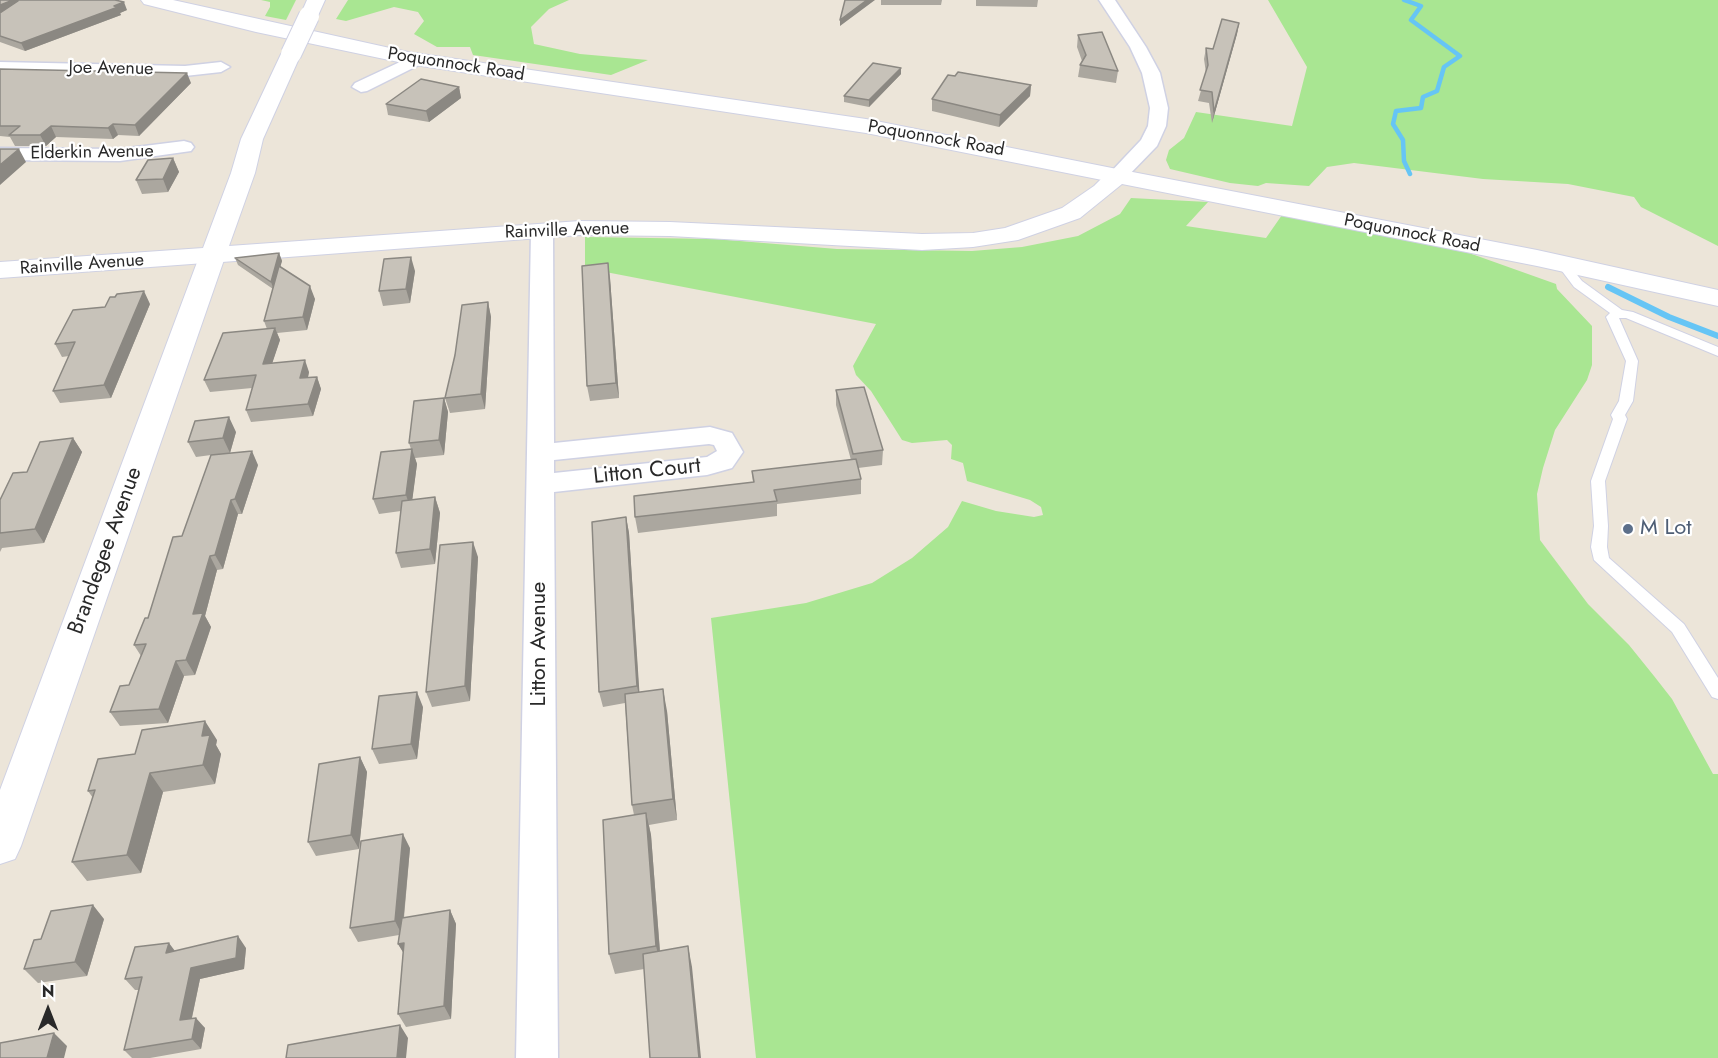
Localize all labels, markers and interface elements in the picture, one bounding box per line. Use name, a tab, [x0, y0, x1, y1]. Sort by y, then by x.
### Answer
street label: Poquonnock Road	[386, 44, 526, 86]
street label: Joe Avenue	[68, 57, 154, 81]
street label: Poquonnock Road	[866, 116, 1006, 162]
street label: Elderkin Avenue	[30, 141, 154, 165]
street label: Poquonnock Road	[1342, 210, 1482, 258]
street label: Rainville Avenue	[504, 218, 630, 244]
street label: Rainville Avenue	[19, 250, 145, 280]
street label: Litton Court	[592, 453, 702, 491]
street label: Brandegee Avenue	[63, 464, 149, 638]
place label: M Lot	[1640, 516, 1692, 542]
marker: M Lot	[1621, 522, 1635, 536]
street label: Litton Avenue	[527, 582, 553, 706]
north arrow	[18, 980, 78, 1040]
text: N	[42, 980, 54, 1003]

